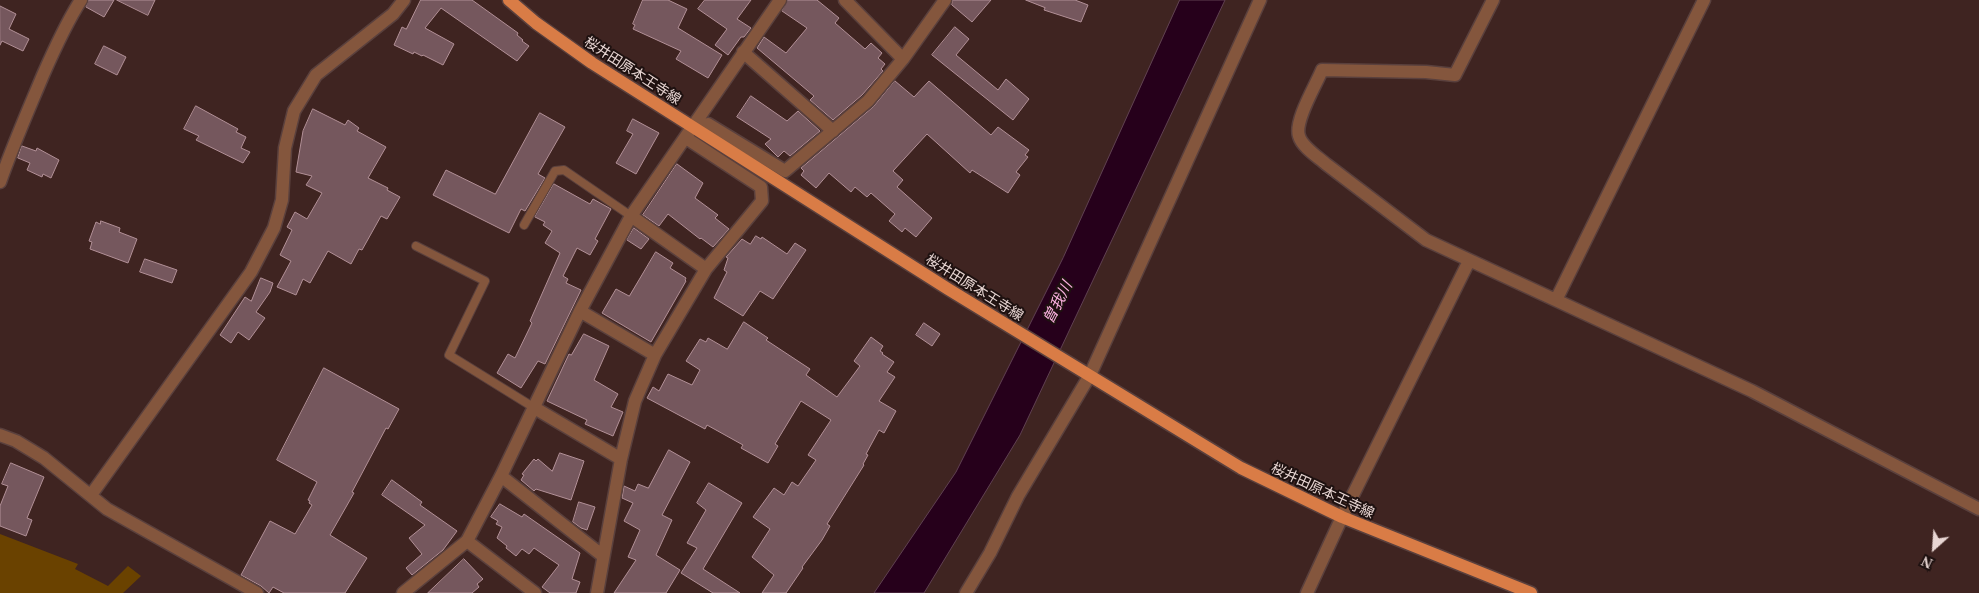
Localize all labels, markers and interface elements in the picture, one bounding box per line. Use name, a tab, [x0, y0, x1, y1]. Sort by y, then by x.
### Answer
street label: 桜井田原本王寺線	[581, 32, 685, 108]
street label: 桜井田原本王寺線	[923, 250, 1027, 324]
water label: 曽我川	[1039, 278, 1075, 326]
street label: 桜井田原本王寺線	[1269, 459, 1377, 521]
north arrow	[1909, 523, 1959, 573]
text: N	[1919, 553, 1935, 571]

